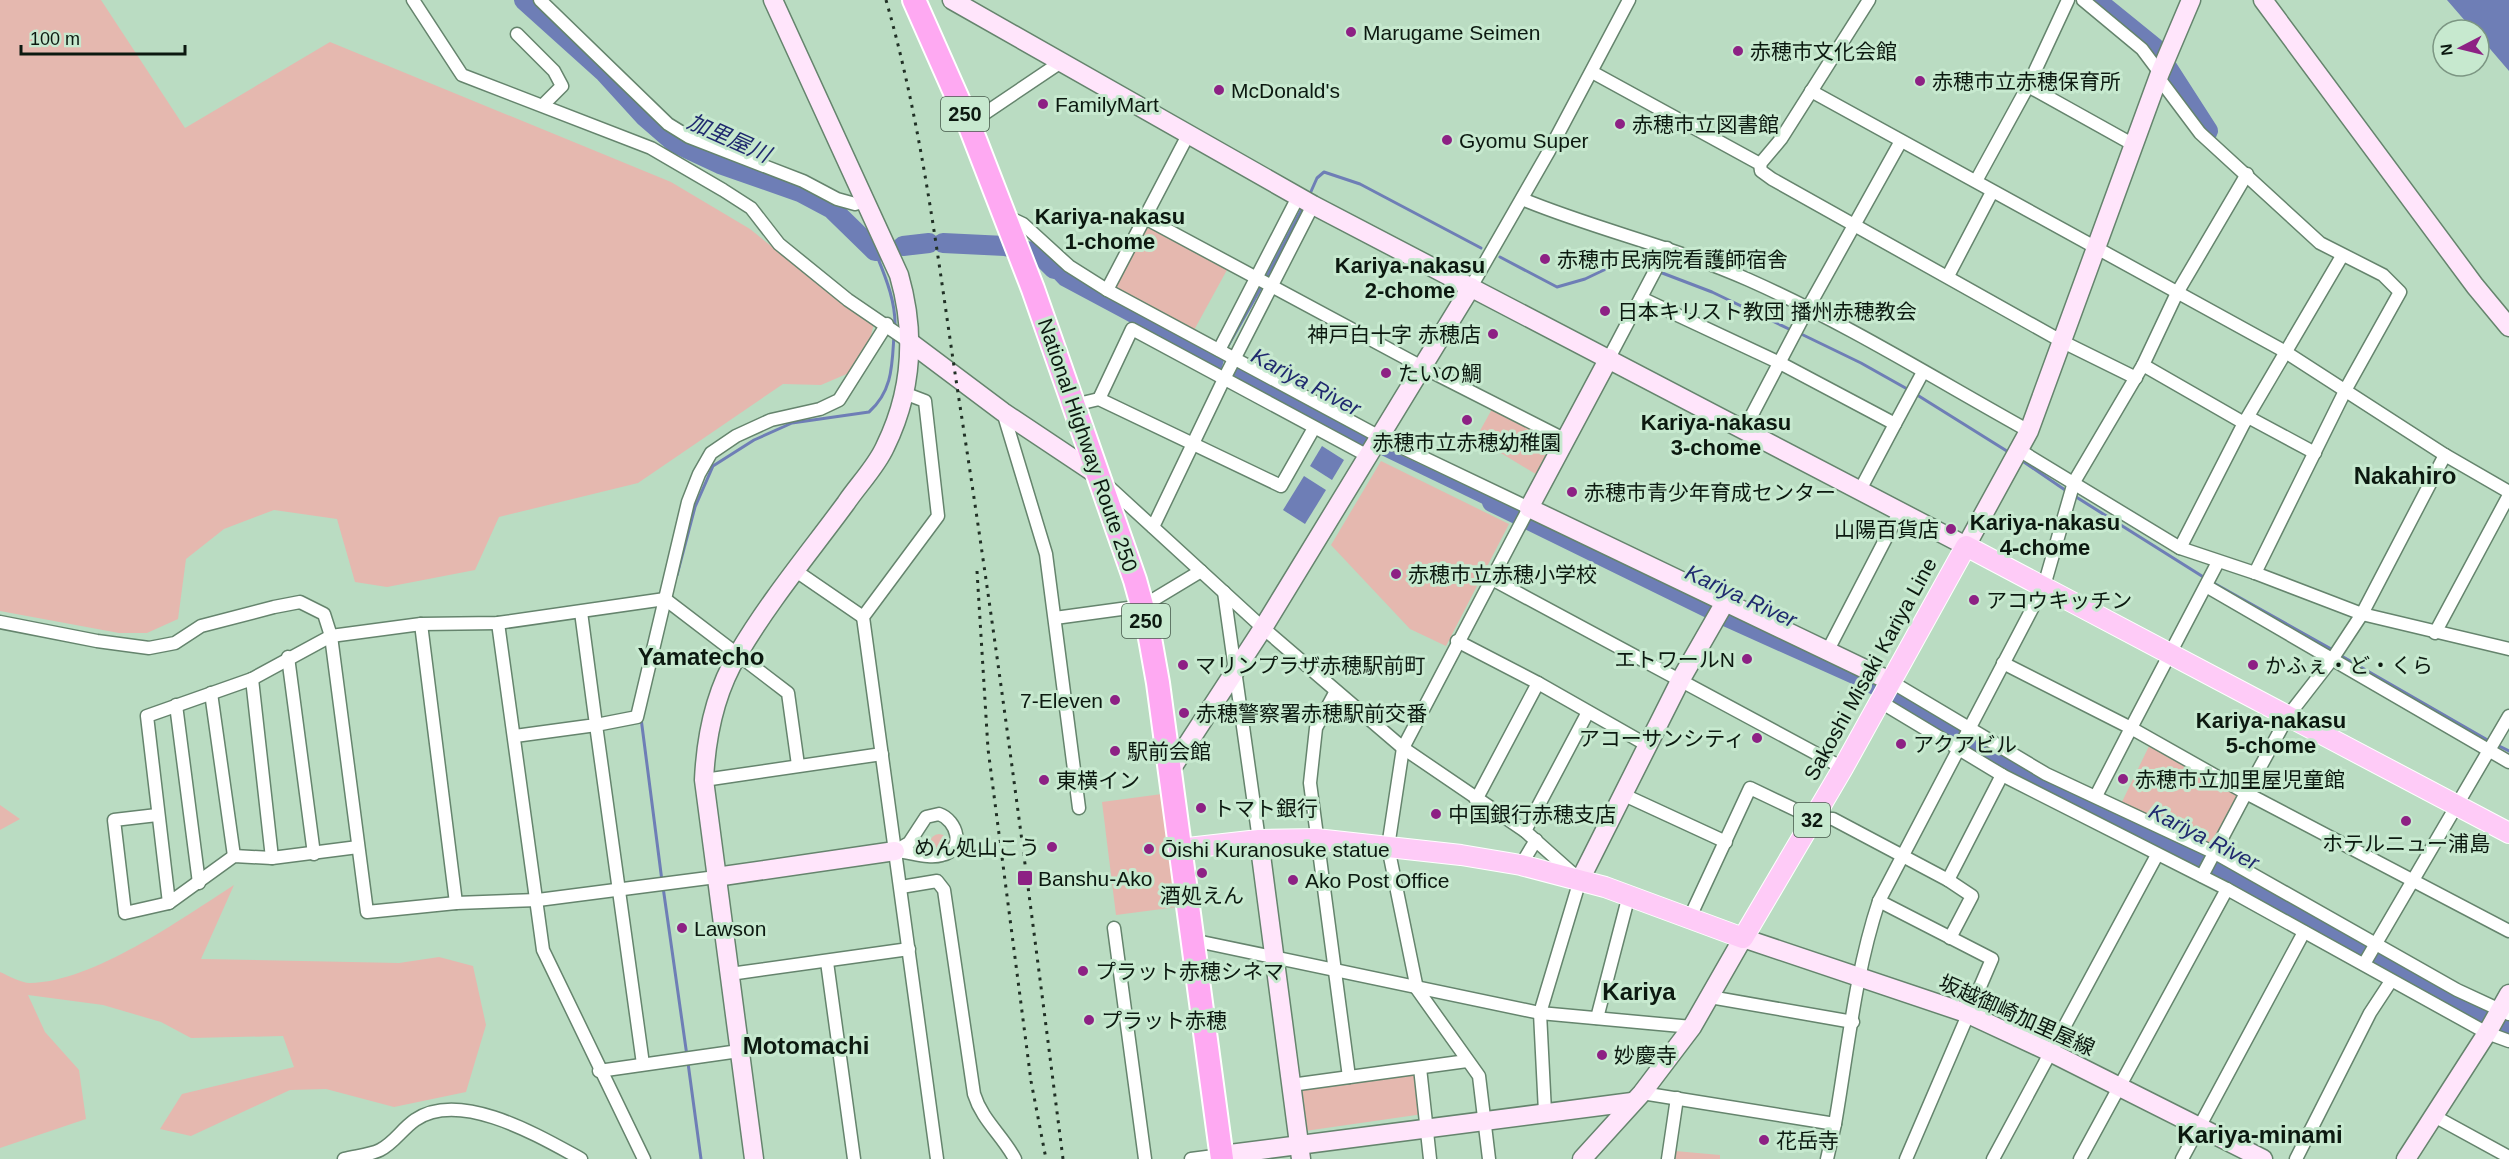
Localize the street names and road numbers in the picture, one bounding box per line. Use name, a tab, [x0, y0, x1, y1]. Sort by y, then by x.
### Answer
road number: 250	[941, 97, 989, 131]
street label: National Highway Route 250	[1034, 315, 1142, 575]
street label: Sakoshi Misaki Kariya Line	[1799, 554, 1941, 784]
road number: 250	[1122, 604, 1170, 638]
road number: 32	[1794, 803, 1830, 837]
street label: 坂越御崎加里屋線	[1936, 970, 2098, 1060]

